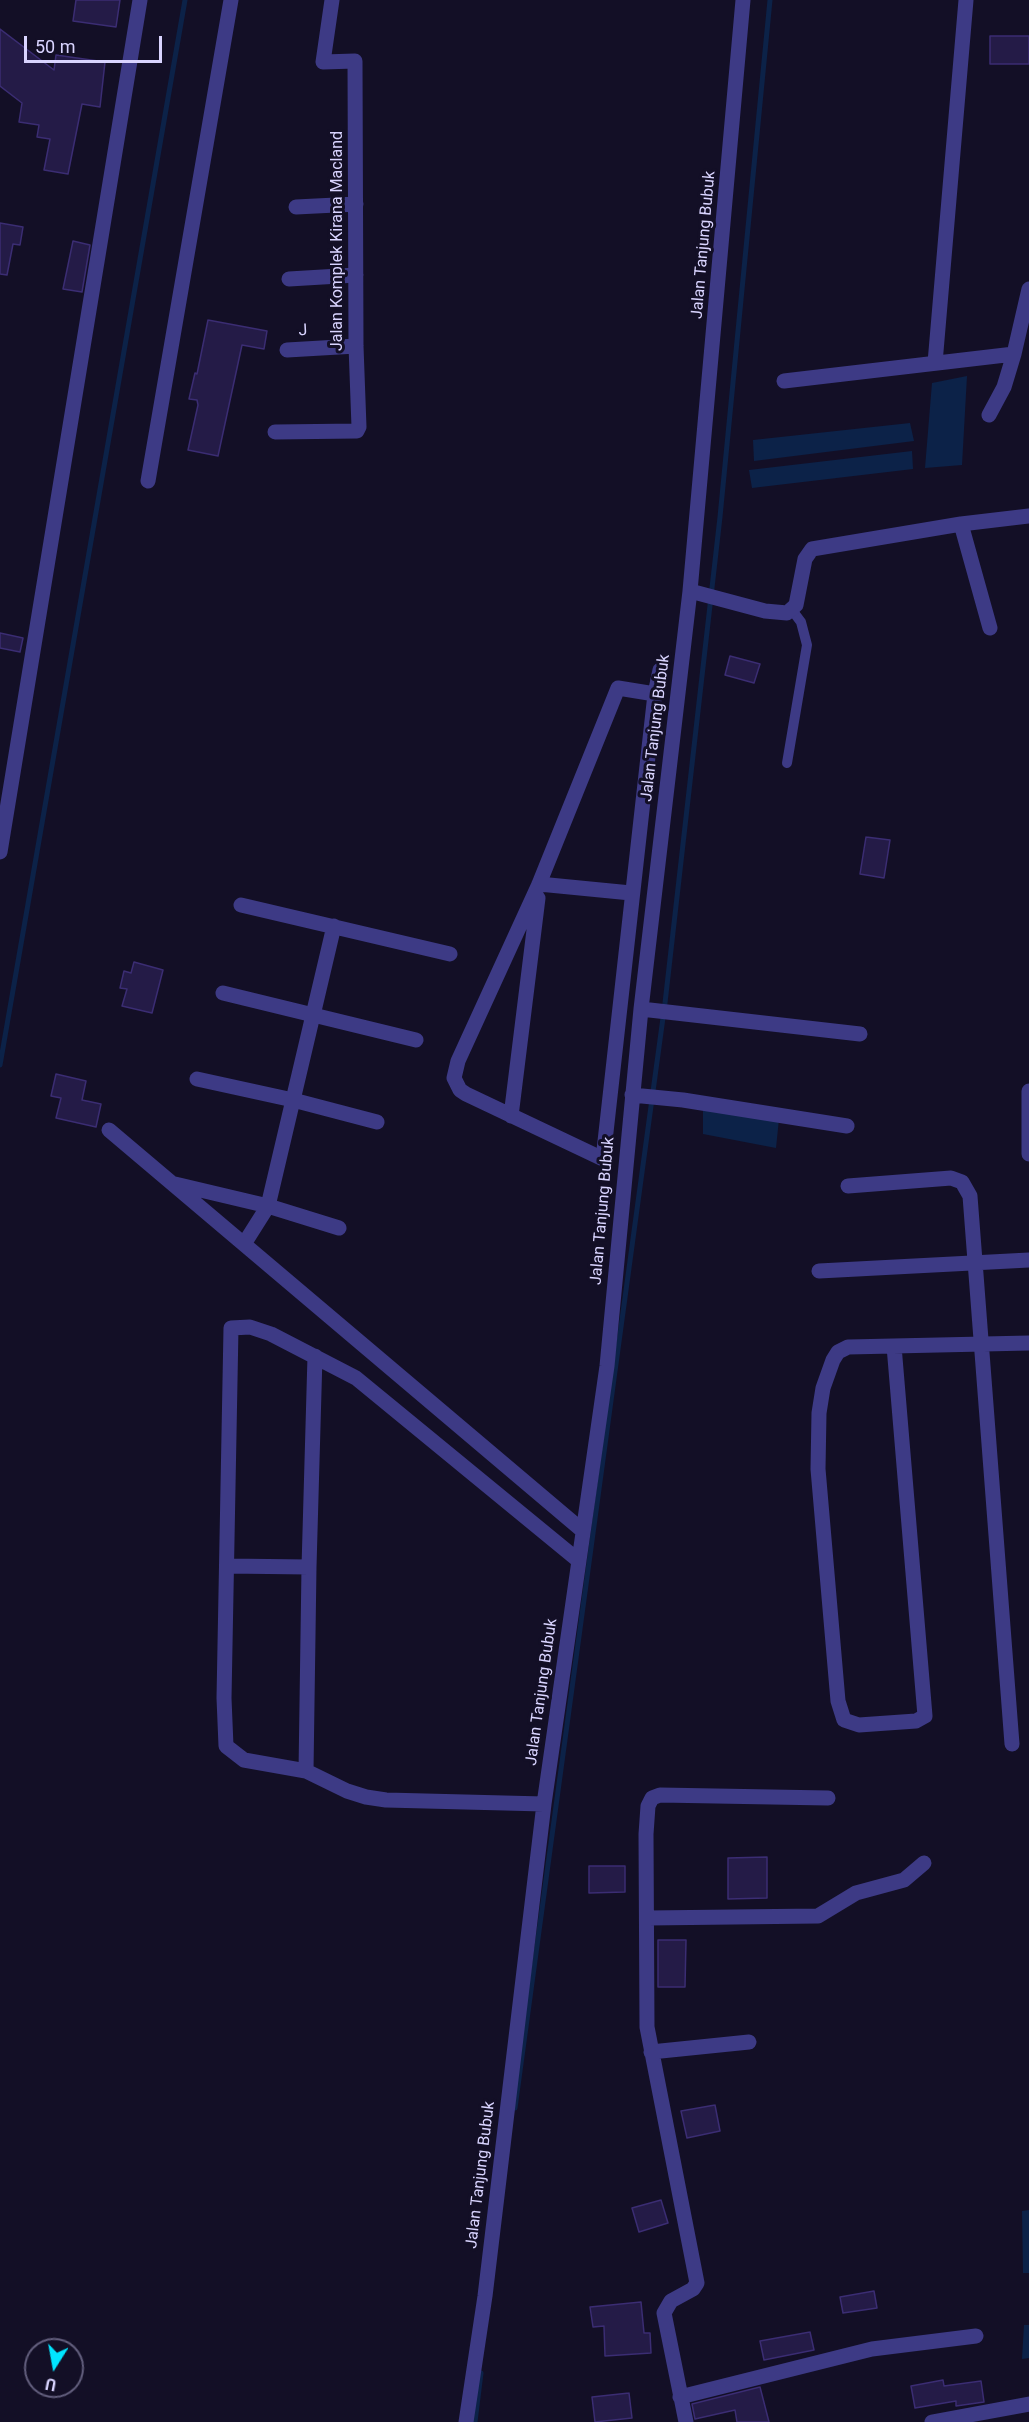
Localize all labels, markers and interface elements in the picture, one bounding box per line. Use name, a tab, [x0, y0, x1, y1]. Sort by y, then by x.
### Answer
scale bar	[27, 24, 165, 62]
text: 50 m	[35, 36, 75, 57]
street label: Jalan Komplek Kirana Macland	[328, 131, 348, 351]
street label: Jalan Tanjung Bubuk	[688, 170, 720, 320]
street label: J	[298, 321, 308, 341]
street label: Jalan Tanjung Bubuk	[637, 653, 675, 803]
street label: Jalan Tanjung Bubuk	[587, 1136, 619, 1286]
street label: Jalan Tanjung Bubuk	[522, 1617, 562, 1767]
street label: Jalan Tanjung Bubuk	[462, 2100, 500, 2250]
north arrow	[24, 2338, 84, 2398]
text: U	[44, 2374, 58, 2395]

